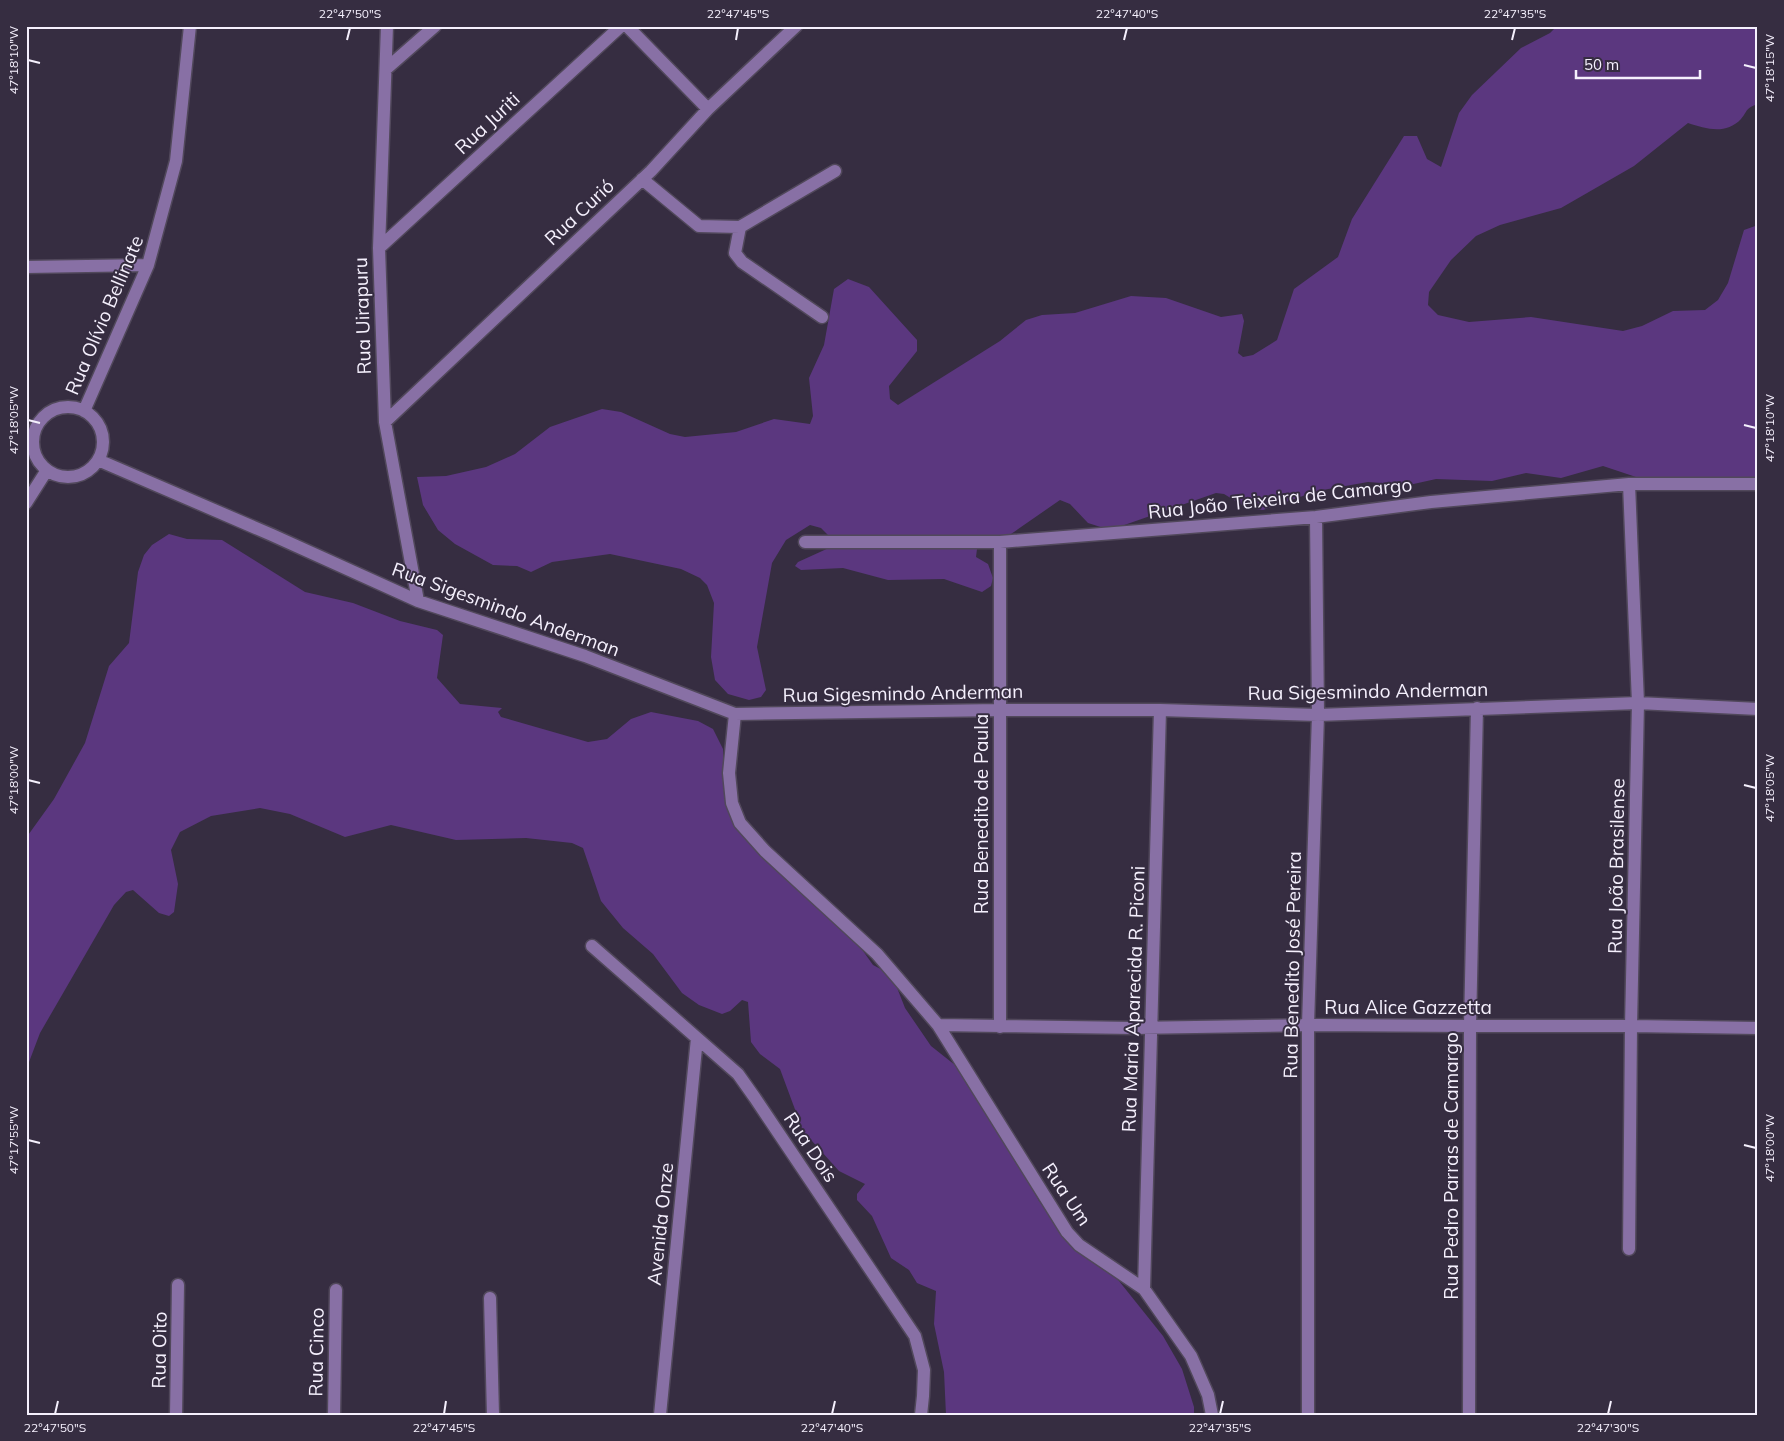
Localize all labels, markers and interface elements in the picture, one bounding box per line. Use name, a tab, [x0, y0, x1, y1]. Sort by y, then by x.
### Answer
text: 22°47'50"S	[319, 6, 381, 21]
text: 22°47'45"S	[707, 6, 769, 21]
text: 22°47'40"S	[1096, 6, 1158, 21]
text: 22°47'35"S	[1484, 6, 1546, 21]
text: 47°18'10"W	[6, 26, 21, 94]
text: 47°18'15"W	[1762, 34, 1777, 102]
scale bar	[1576, 48, 1700, 80]
text: 50 m	[1584, 55, 1619, 74]
street label: Rua Juriti	[449, 87, 525, 159]
street label: Rua Curió	[539, 174, 619, 250]
street label: Rua Olívio Bellinate	[60, 232, 148, 398]
street label: Rua Uirapuru	[348, 257, 376, 375]
text: 47°18'05"W	[6, 386, 21, 454]
text: 47°18'10"W	[1762, 394, 1777, 462]
street label: Rua João Teixeira de Camargo	[1147, 472, 1413, 524]
street label: Rua Sigesmindo Anderman	[389, 557, 623, 661]
street label: Rua Sigesmindo Anderman	[1248, 677, 1488, 705]
street label: Rua Sigesmindo Anderman	[783, 679, 1023, 707]
street label: Rua Benedito de Paula	[969, 714, 993, 914]
text: 47°18'00"W	[6, 746, 21, 814]
text: 47°18'05"W	[1762, 754, 1777, 822]
street label: Rua João Brasilense	[1602, 778, 1630, 954]
street label: Rua Benedito José Pereira	[1278, 851, 1306, 1079]
street label: Rua Maria Aparecida R. Piconi	[1116, 865, 1150, 1133]
street label: Rua Alice Gazzetta	[1324, 995, 1492, 1019]
street label: Rua Pedro Parras de Camargo	[1439, 1032, 1463, 1300]
text: 47°17'55"W	[6, 1106, 21, 1174]
street label: Rua Dois	[779, 1107, 843, 1187]
text: 47°18'00"W	[1762, 1114, 1777, 1182]
street label: Rua Um	[1037, 1158, 1097, 1230]
street label: Avenida Onze	[642, 1162, 678, 1286]
street label: Rua Cinco	[303, 1307, 329, 1397]
street label: Rua Oito	[146, 1311, 172, 1389]
text: 22°47'50"S	[24, 1420, 86, 1435]
text: 22°47'45"S	[413, 1420, 475, 1435]
text: 22°47'40"S	[801, 1420, 863, 1435]
text: 22°47'35"S	[1189, 1420, 1251, 1435]
text: 22°47'30"S	[1577, 1420, 1639, 1435]

